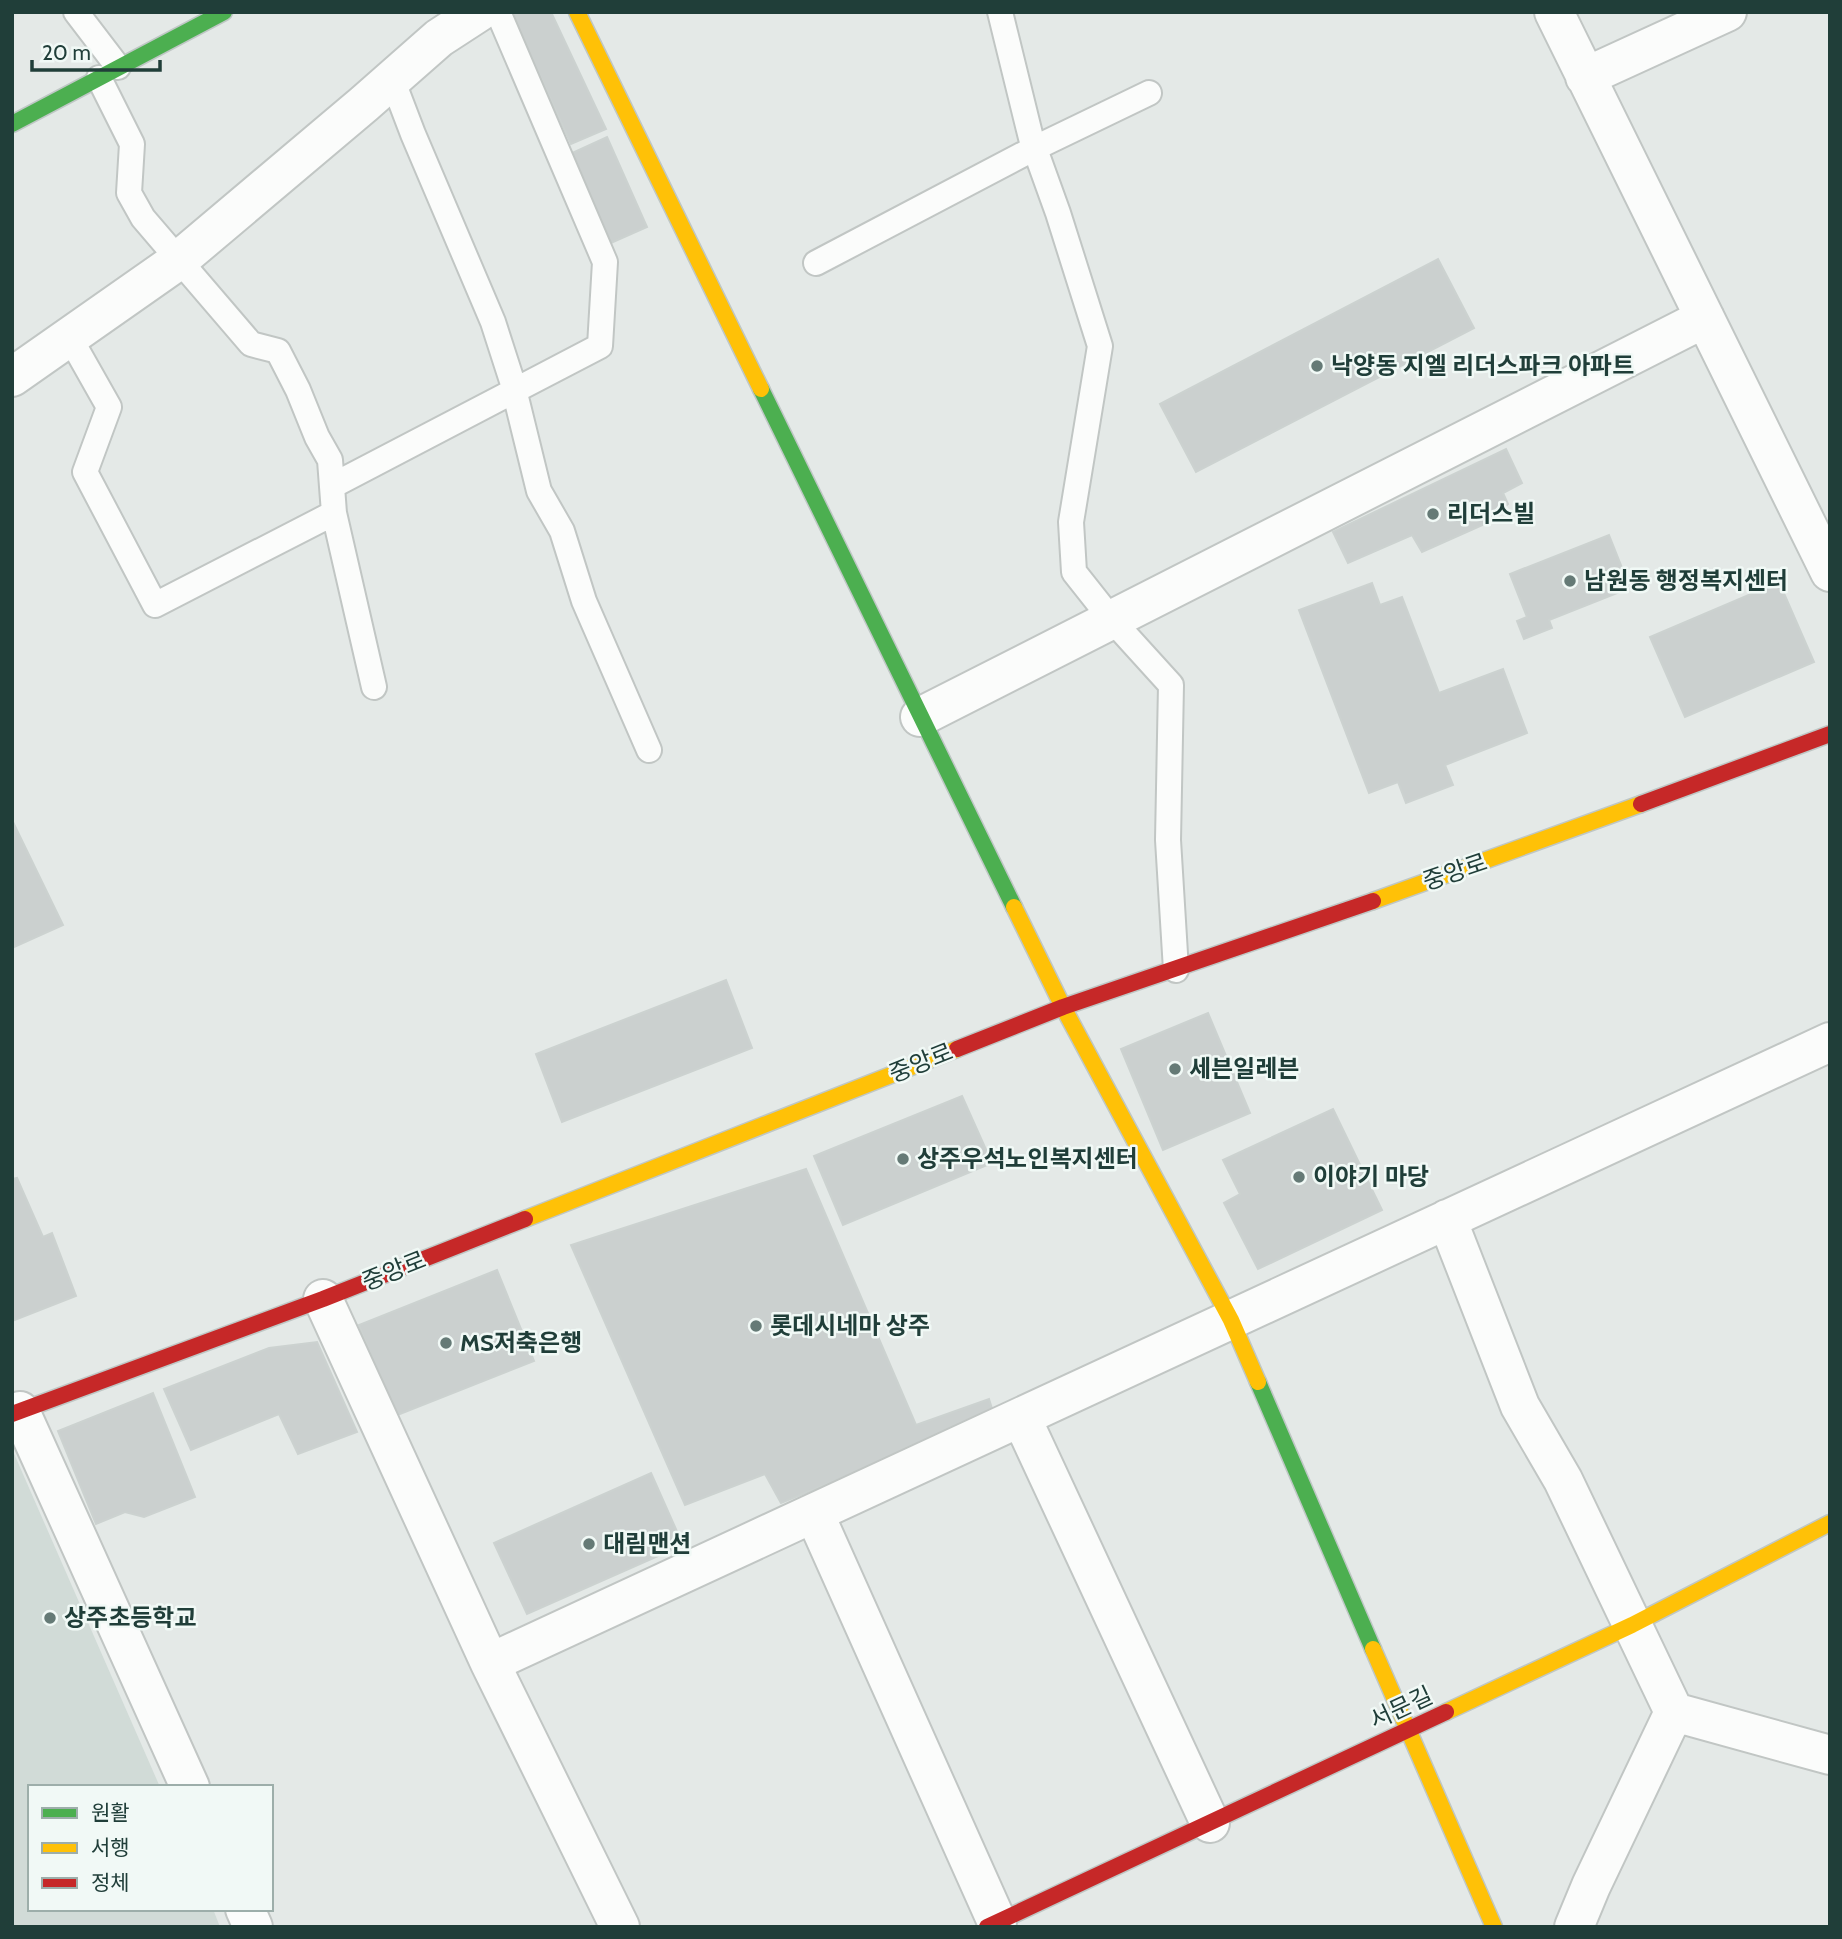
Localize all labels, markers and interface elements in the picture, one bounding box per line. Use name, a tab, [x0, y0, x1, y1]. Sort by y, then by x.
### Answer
scale bar	[32, 28, 159, 72]
text: 20 m	[42, 40, 91, 65]
place label: 낙양동 지엘 리더스파크 아파트	[1331, 351, 1634, 380]
marker: 낙양동 지엘 리더스파크 아파트	[1309, 358, 1325, 374]
place label: 리더스빌	[1447, 499, 1535, 528]
marker: 리더스빌	[1425, 506, 1441, 522]
place label: 남원동 행정복지센터	[1584, 566, 1788, 595]
marker: 남원동 행정복지센터	[1562, 573, 1578, 589]
street label: 중앙로	[1419, 847, 1491, 896]
street label: 중앙로	[885, 1037, 957, 1088]
place label: 세븐일레븐	[1189, 1054, 1299, 1083]
marker: 세븐일레븐	[1167, 1061, 1183, 1077]
place label: 상주우석노인복지센터	[917, 1144, 1138, 1173]
marker: 상주우석노인복지센터	[895, 1151, 911, 1167]
place label: 이야기 마당	[1313, 1162, 1429, 1191]
marker: 이야기 마당	[1291, 1169, 1307, 1185]
street label: 중앙로	[358, 1245, 430, 1296]
place label: 롯데시네마 상주	[770, 1311, 930, 1340]
marker: 롯데시네마 상주	[748, 1318, 764, 1334]
place label: MS저축은행	[460, 1328, 582, 1357]
marker: MS저축은행	[438, 1335, 454, 1351]
place label: 대림맨션	[603, 1529, 691, 1558]
marker: 대림맨션	[581, 1536, 597, 1552]
place label: 상주초등학교	[64, 1603, 196, 1632]
marker: 상주초등학교	[42, 1610, 58, 1626]
street label: 서문길	[1365, 1680, 1437, 1735]
legend	[28, 1785, 273, 1911]
text: 원활	[91, 1800, 130, 1825]
text: 서행	[91, 1835, 130, 1860]
text: 정체	[91, 1870, 130, 1895]

